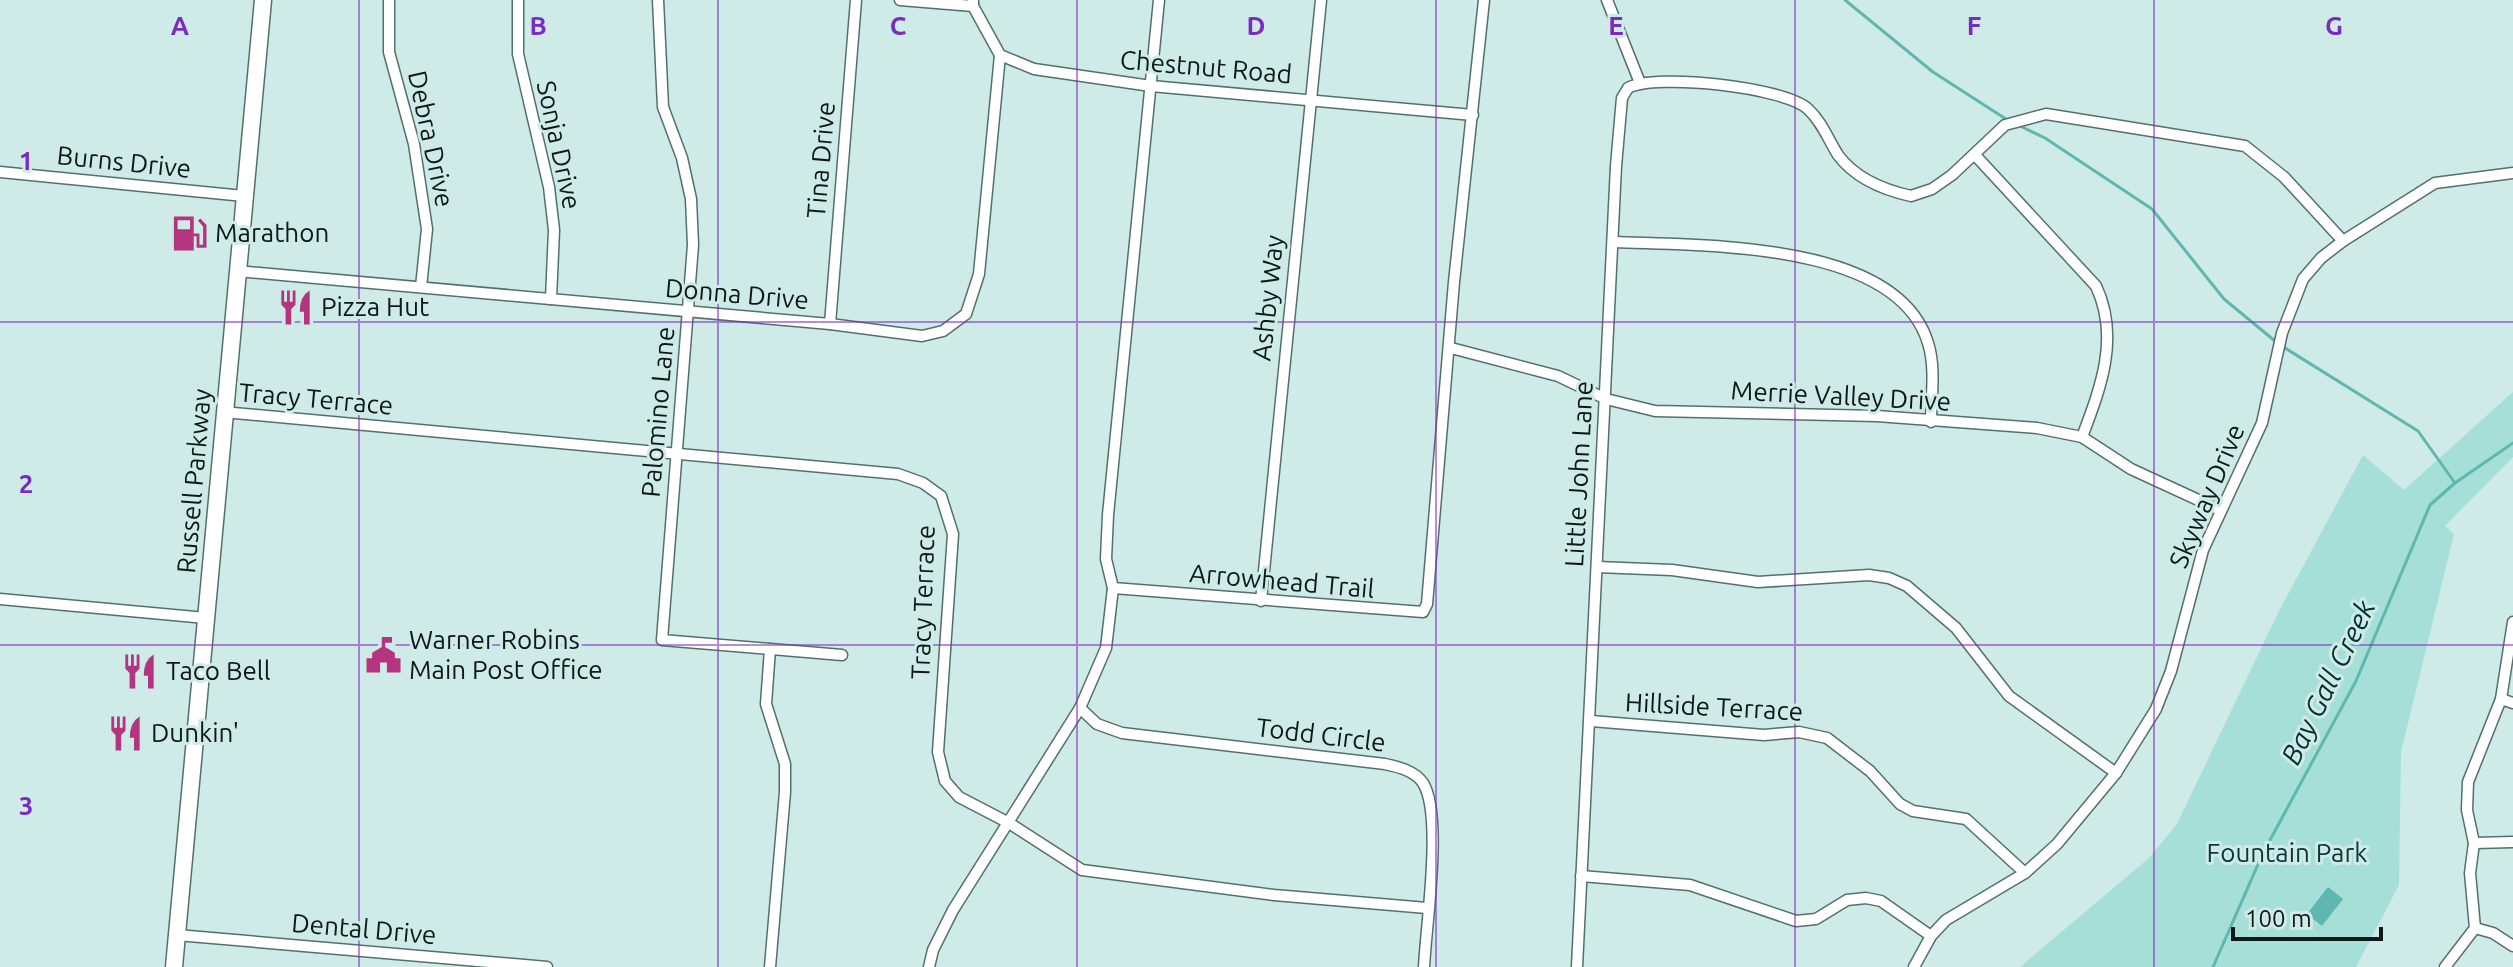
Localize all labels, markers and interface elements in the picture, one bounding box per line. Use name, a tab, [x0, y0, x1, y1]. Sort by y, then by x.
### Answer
text: A	[171, 11, 190, 40]
text: B	[529, 11, 547, 40]
text: C	[890, 11, 907, 40]
text: D	[1247, 11, 1265, 40]
text: E	[1608, 11, 1624, 40]
text: F	[1967, 11, 1981, 40]
text: G	[2325, 11, 2343, 40]
street label: Chestnut Road	[1119, 45, 1293, 88]
street label: Debra Drive	[403, 68, 460, 210]
street label: Sonja Drive	[532, 78, 587, 212]
street label: Tina Drive	[801, 100, 840, 219]
street label: Burns Drive	[56, 140, 193, 183]
text: 1	[19, 146, 33, 175]
fuel station icon: Marathon	[170, 214, 208, 252]
place label: Marathon	[215, 218, 329, 247]
street label: Ashby Way	[1246, 234, 1289, 362]
street label: Donna Drive	[664, 273, 810, 314]
restaurant icon: Pizza Hut	[276, 288, 314, 326]
place label: Pizza Hut	[321, 292, 429, 321]
street label: Palomino Lane	[636, 325, 679, 499]
street label: Merrie Valley Drive	[1730, 375, 1952, 416]
street label: Tracy Terrace	[238, 377, 394, 420]
street label: Little John Lane	[1559, 380, 1598, 568]
street label: Russell Parkway	[171, 387, 216, 575]
street label: Skyway Drive	[2163, 420, 2250, 572]
text: 2	[19, 469, 33, 498]
street label: Tracy Terrace	[905, 524, 940, 680]
street label: Arrowhead Trail	[1188, 558, 1376, 603]
water label: Bay Gall Creek	[2274, 594, 2381, 769]
place label: Warner Robins Main Post Office	[409, 625, 603, 684]
public building icon: Warner Robins Main Post Office	[364, 636, 402, 674]
restaurant icon: Taco Bell	[121, 652, 159, 690]
place label: Taco Bell	[166, 656, 271, 685]
street label: Hillside Terrace	[1624, 687, 1804, 726]
street label: Todd Circle	[1255, 712, 1387, 757]
restaurant icon: Dunkin'	[106, 714, 144, 752]
place label: Dunkin'	[151, 718, 239, 747]
text: 3	[19, 791, 33, 820]
park label: Fountain Park	[2207, 838, 2367, 867]
scale bar	[2233, 891, 2381, 941]
text: 100 m	[2245, 905, 2312, 932]
street label: Dental Drive	[290, 908, 438, 949]

